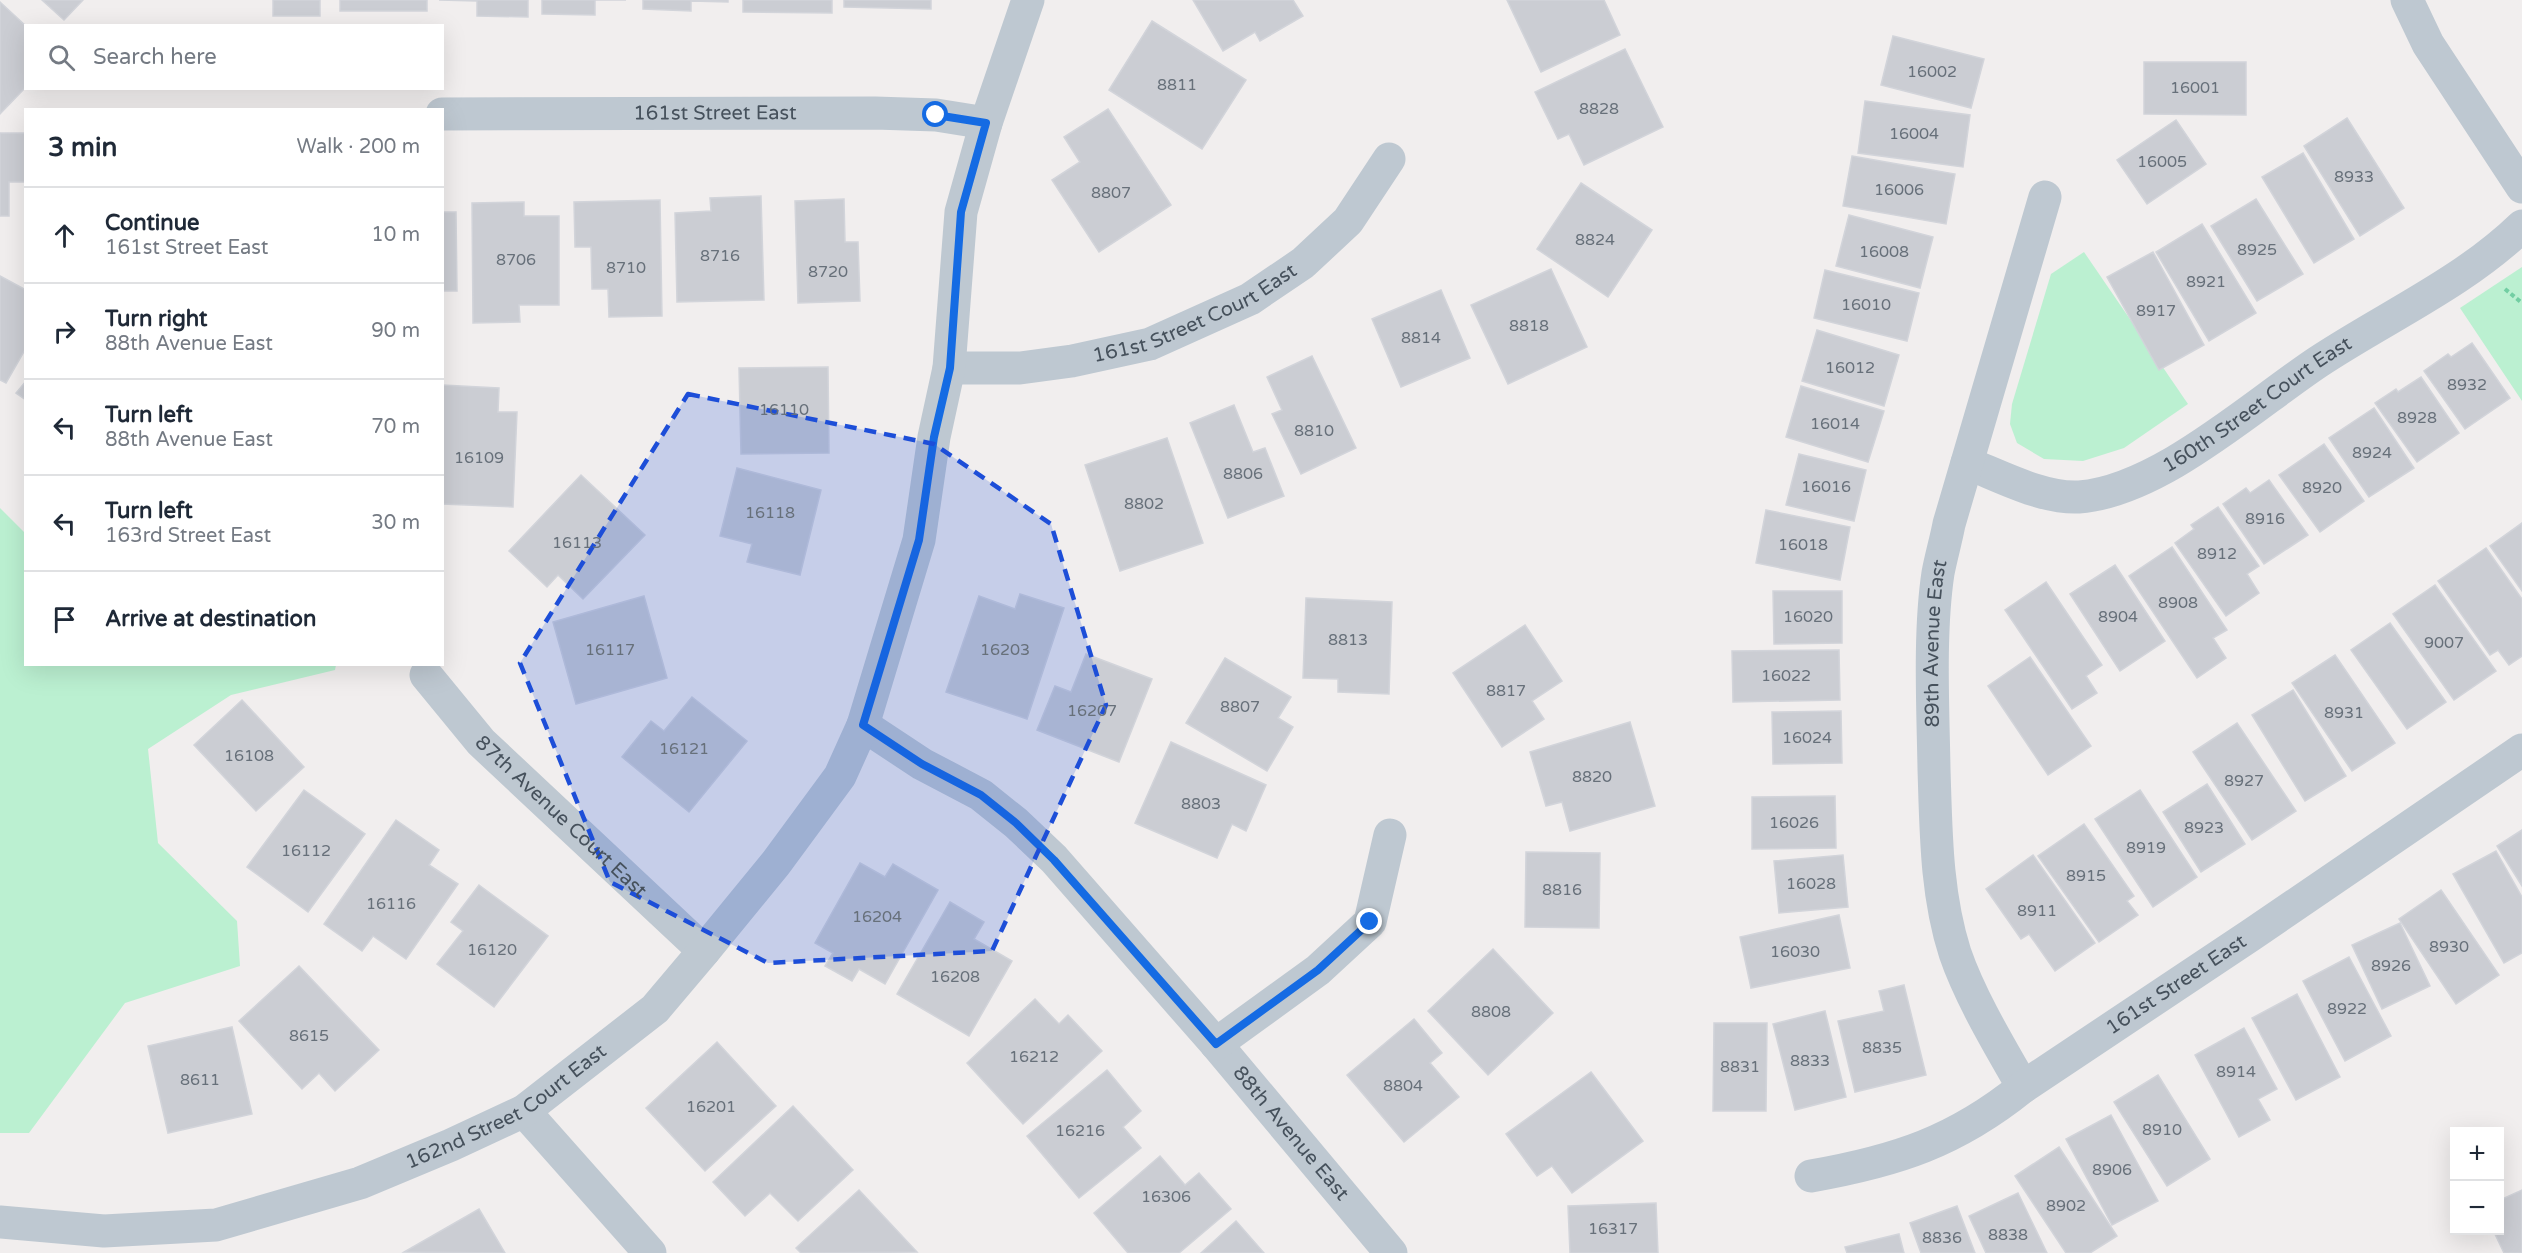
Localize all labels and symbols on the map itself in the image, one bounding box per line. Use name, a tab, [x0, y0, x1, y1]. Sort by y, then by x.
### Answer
house number: 16002	[1907, 62, 1957, 82]
house number: 8811	[1157, 75, 1197, 95]
house number: 16001	[2170, 78, 2220, 98]
house number: 8828	[1579, 99, 1619, 119]
street label: 161st Street East	[633, 101, 797, 126]
route start	[922, 101, 948, 127]
house number: 16004	[1889, 124, 1939, 144]
house number: 16005	[2137, 152, 2187, 172]
house number: 8933	[2334, 167, 2374, 187]
house number: 16006	[1874, 180, 1924, 200]
house number: 8807	[1091, 183, 1131, 203]
house number: 8824	[1575, 230, 1615, 250]
house number: 8925	[2237, 240, 2277, 260]
house number: 16008	[1859, 242, 1909, 262]
house number: 8716	[700, 246, 740, 266]
house number: 8706	[496, 250, 536, 270]
house number: 8710	[606, 258, 646, 278]
street label: 161st Street Court East	[1090, 259, 1302, 368]
house number: 8720	[808, 262, 848, 282]
house number: 8921	[2186, 272, 2226, 292]
house number: 16010	[1841, 295, 1891, 315]
house number: 8917	[2136, 301, 2176, 321]
house number: 8818	[1509, 316, 1549, 336]
house number: 8814	[1401, 328, 1441, 348]
street label: 160th Street Court East	[2158, 331, 2357, 478]
house number: 16012	[1825, 358, 1875, 378]
house number: 8932	[2447, 375, 2487, 395]
house number: 16110	[759, 400, 809, 420]
house number: 8928	[2397, 408, 2437, 428]
house number: 16014	[1810, 414, 1860, 434]
house number: 8810	[1294, 421, 1334, 441]
house number: 8924	[2352, 443, 2392, 463]
house number: 16109	[454, 448, 504, 468]
house number: 8806	[1223, 464, 1263, 484]
house number: 16016	[1801, 477, 1851, 497]
house number: 8920	[2302, 478, 2342, 498]
house number: 8802	[1124, 494, 1164, 514]
house number: 16118	[745, 503, 795, 523]
house number: 8916	[2245, 509, 2285, 529]
house number: 16113	[552, 533, 602, 553]
house number: 16018	[1778, 535, 1828, 555]
house number: 8912	[2197, 544, 2237, 564]
street label: 89th Avenue East	[1920, 557, 1953, 728]
house number: 8908	[2158, 593, 2198, 613]
house number: 16020	[1783, 607, 1833, 627]
house number: 8904	[2098, 607, 2138, 627]
house number: 8813	[1328, 630, 1368, 650]
house number: 9007	[2424, 633, 2464, 653]
house number: 16117	[585, 640, 635, 660]
house number: 16203	[980, 640, 1030, 660]
house number: 16022	[1761, 666, 1811, 686]
house number: 8817	[1486, 681, 1526, 701]
house number: 8807	[1220, 697, 1260, 717]
house number: 16207	[1067, 701, 1117, 721]
house number: 8931	[2324, 703, 2364, 723]
house number: 16024	[1782, 728, 1832, 748]
street label: 87th Avenue Court East	[470, 731, 652, 903]
house number: 16121	[659, 739, 709, 759]
house number: 16108	[224, 746, 274, 766]
house number: 8820	[1572, 767, 1612, 787]
house number: 8927	[2224, 771, 2264, 791]
house number: 8803	[1181, 794, 1221, 814]
house number: 16026	[1769, 813, 1819, 833]
house number: 8923	[2184, 818, 2224, 838]
house number: 8919	[2126, 838, 2166, 858]
house number: 16112	[281, 841, 331, 861]
house number: 8915	[2066, 866, 2106, 886]
house number: 16028	[1786, 874, 1836, 894]
house number: 8816	[1542, 880, 1582, 900]
house number: 16116	[366, 894, 416, 914]
house number: 8911	[2017, 901, 2057, 921]
house number: 16204	[852, 907, 902, 927]
route end	[1356, 908, 1382, 934]
street label: 161st Street East	[2102, 929, 2251, 1040]
house number: 8930	[2429, 937, 2469, 957]
house number: 16120	[467, 940, 517, 960]
house number: 16030	[1770, 942, 1820, 962]
house number: 8926	[2371, 956, 2411, 976]
house number: 16208	[930, 967, 980, 987]
house number: 8922	[2327, 999, 2367, 1019]
house number: 8808	[1471, 1002, 1511, 1022]
house number: 8615	[289, 1026, 329, 1046]
house number: 8835	[1862, 1038, 1902, 1058]
street label: 162nd Street Court East	[402, 1039, 611, 1175]
house number: 16212	[1009, 1047, 1059, 1067]
house number: 8833	[1790, 1051, 1830, 1071]
house number: 8831	[1720, 1057, 1760, 1077]
street label: 88th Avenue East	[1228, 1061, 1354, 1206]
house number: 8914	[2216, 1062, 2256, 1082]
house number: 8611	[180, 1070, 220, 1090]
house number: 8804	[1383, 1076, 1423, 1096]
house number: 16201	[686, 1097, 736, 1117]
house number: 8910	[2142, 1120, 2182, 1140]
house number: 16216	[1055, 1121, 1105, 1141]
house number: 8906	[2092, 1160, 2132, 1180]
house number: 16306	[1141, 1187, 1191, 1207]
house number: 8902	[2046, 1196, 2086, 1216]
house number: 16317	[1588, 1219, 1638, 1239]
house number: 8838	[1988, 1225, 2028, 1245]
house number: 8836	[1922, 1228, 1962, 1248]

